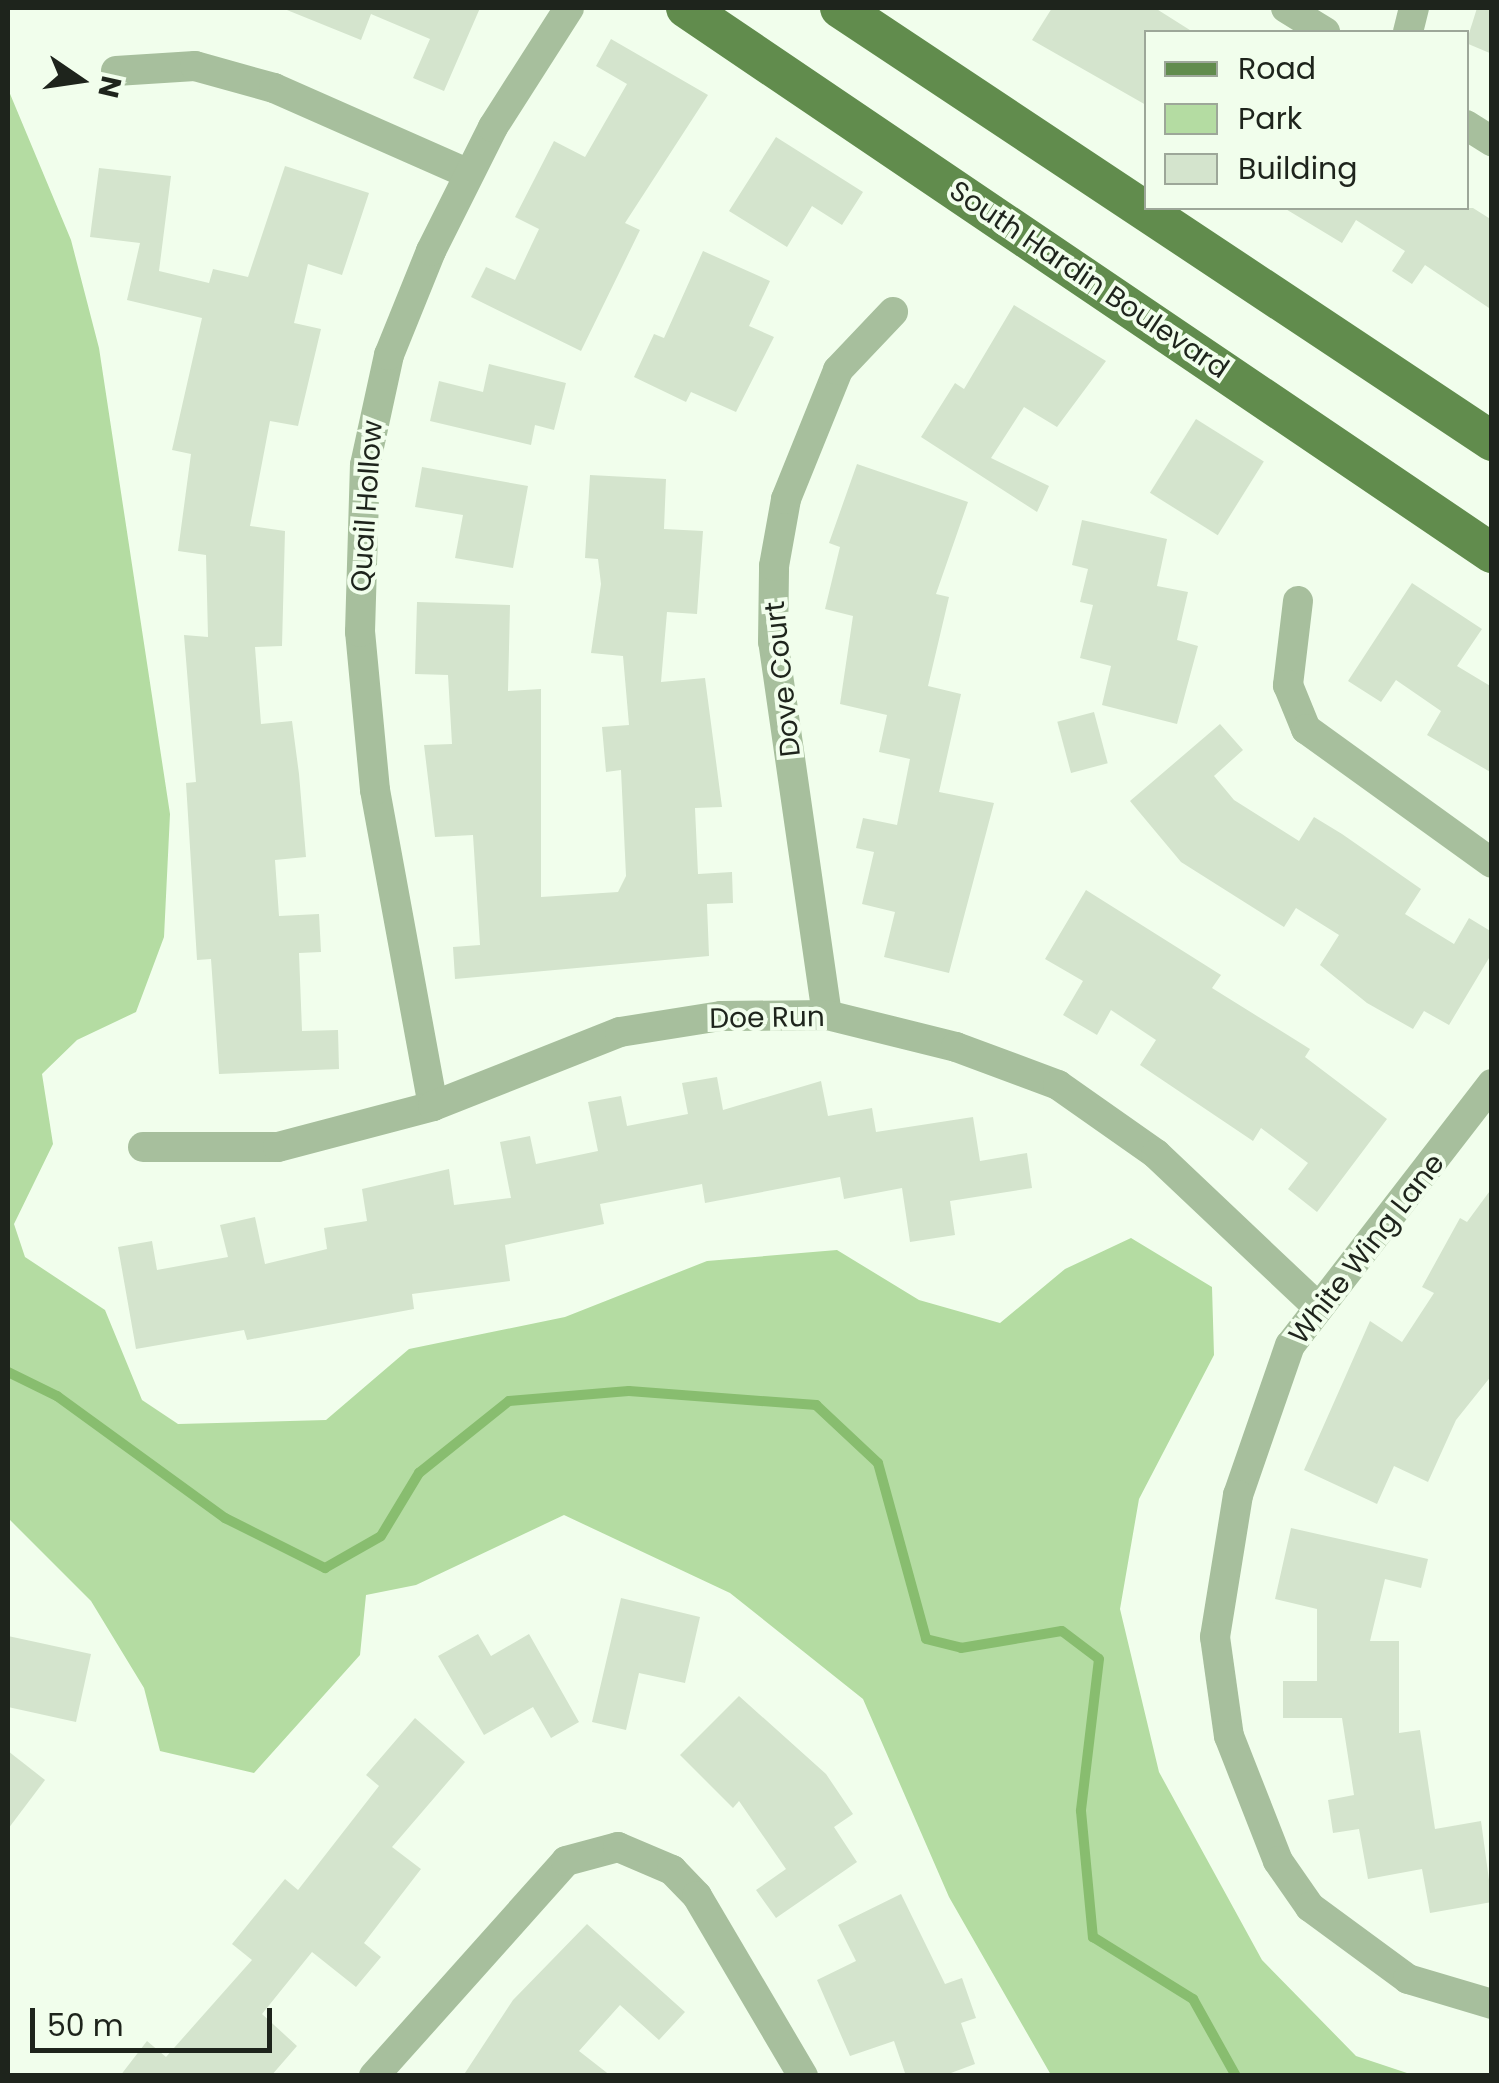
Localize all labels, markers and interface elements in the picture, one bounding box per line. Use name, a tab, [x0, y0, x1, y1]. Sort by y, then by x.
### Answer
north arrow	[30, 30, 130, 130]
legend	[1144, 30, 1469, 210]
text: Road	[1238, 47, 1316, 90]
text: N	[88, 72, 131, 102]
text: Park	[1238, 97, 1302, 140]
text: Building	[1238, 147, 1358, 190]
street label: South Hardin Boulevard	[943, 174, 1235, 386]
street label: Quail Hollow	[344, 419, 390, 593]
street label: Dove Court	[758, 599, 808, 759]
street label: Doe Run	[709, 1000, 825, 1036]
street label: White Wing Lane	[1282, 1147, 1452, 1351]
scale bar	[35, 1988, 278, 2050]
text: 50 m	[47, 2004, 124, 2047]

